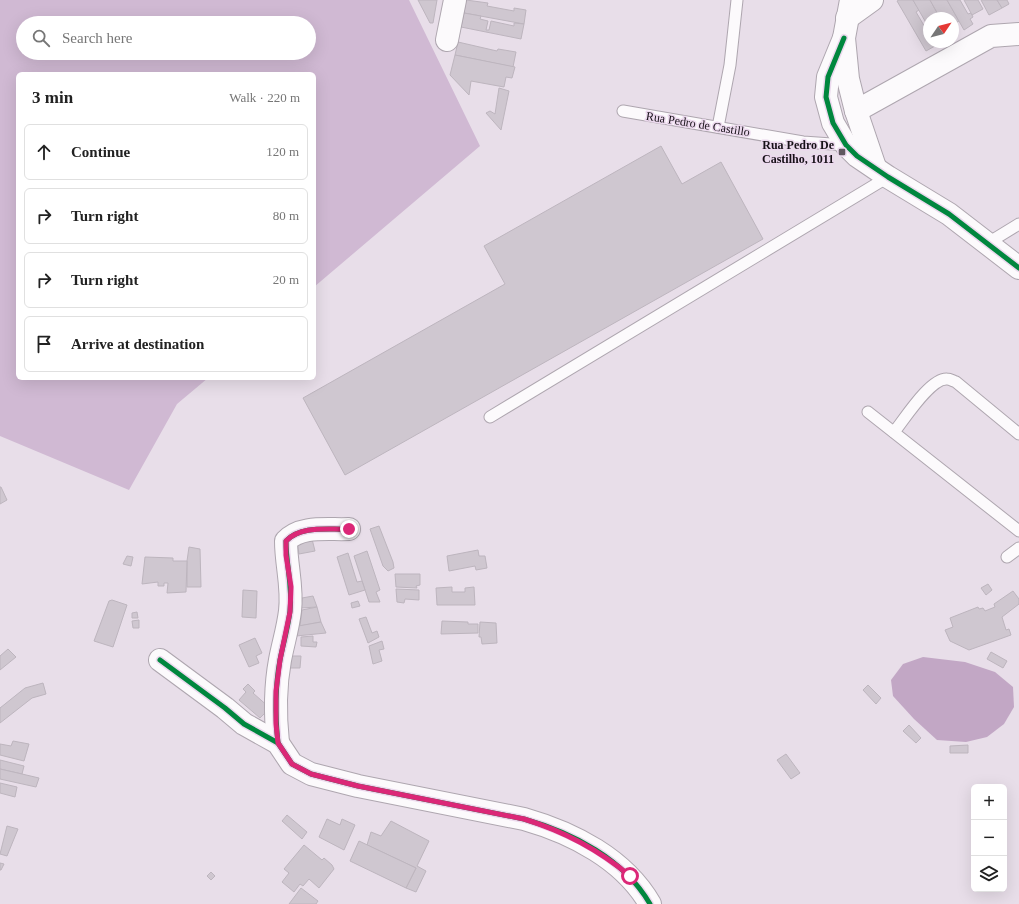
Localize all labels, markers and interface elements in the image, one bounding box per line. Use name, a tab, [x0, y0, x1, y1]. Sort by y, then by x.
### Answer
north arrow	[923, 12, 959, 48]
search box	[16, 16, 316, 60]
icon: search	[30, 27, 52, 49]
text: Search here	[62, 30, 132, 46]
text: 3 min	[32, 88, 73, 107]
text: Walk · 220 m	[229, 90, 300, 105]
street label: Rua Pedro de Castillo	[645, 109, 751, 139]
place label: Rua Pedro De Castilho, 1011	[762, 138, 835, 166]
icon: ahead	[33, 141, 55, 163]
text: Continue	[71, 144, 130, 160]
text: 120 m	[266, 144, 299, 159]
marker: Rua Pedro De Castilho, 1011	[837, 147, 847, 157]
icon: right	[33, 205, 55, 227]
text: Turn right	[71, 208, 138, 224]
text: 80 m	[273, 208, 299, 223]
icon: right	[33, 269, 55, 291]
text: Turn right	[71, 272, 138, 288]
text: 20 m	[273, 272, 299, 287]
icon: arrive	[33, 333, 55, 355]
text: Arrive at destination	[71, 336, 204, 352]
route end	[340, 520, 358, 538]
map controls	[971, 784, 1007, 892]
button: +	[971, 784, 1007, 820]
button: −	[971, 820, 1007, 856]
button: layers	[971, 856, 1007, 892]
route start	[621, 867, 639, 885]

